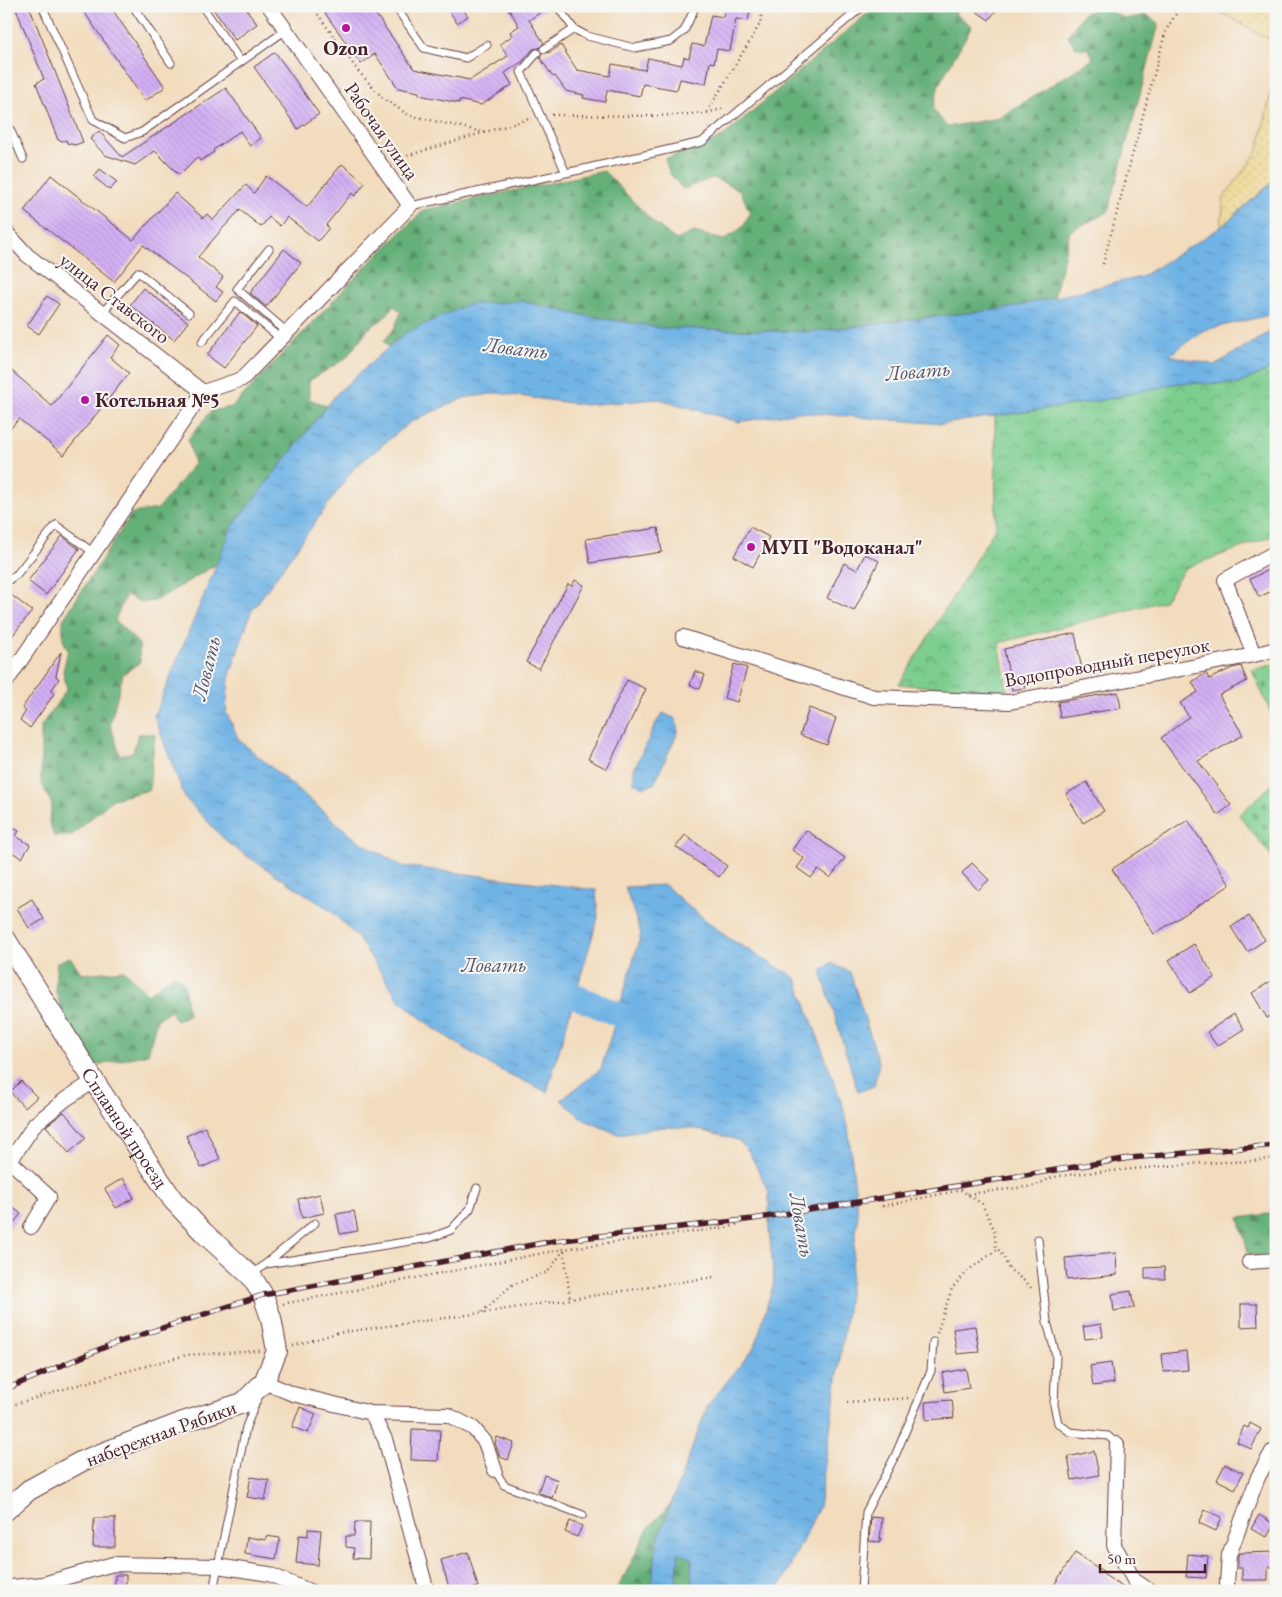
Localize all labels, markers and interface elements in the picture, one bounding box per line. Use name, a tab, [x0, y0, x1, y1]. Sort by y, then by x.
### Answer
marker: Ozon	[340, 22, 352, 34]
place label: Ozon	[323, 35, 369, 61]
street label: Рабочая улица	[339, 77, 425, 185]
street label: улица Ставского	[54, 247, 176, 349]
water label: Ловать	[481, 330, 550, 365]
water label: Ловать	[883, 354, 952, 387]
place label: Котельная №5	[95, 387, 220, 413]
marker: Котельная №5	[79, 394, 91, 406]
place label: МУП "Водоканал"	[761, 534, 923, 560]
marker: МУП "Водоканал"	[745, 541, 757, 553]
street label: Водопроводный переулок	[1002, 631, 1212, 693]
water label: Ловать	[184, 633, 226, 704]
water label: Ловать	[461, 951, 526, 978]
street label: Сплавной проезд	[75, 1062, 174, 1193]
water label: Ловать	[783, 1190, 821, 1259]
street label: набережная Рябики	[82, 1394, 240, 1472]
scale bar	[1100, 1542, 1204, 1574]
text: 50 m	[1107, 1549, 1136, 1568]

